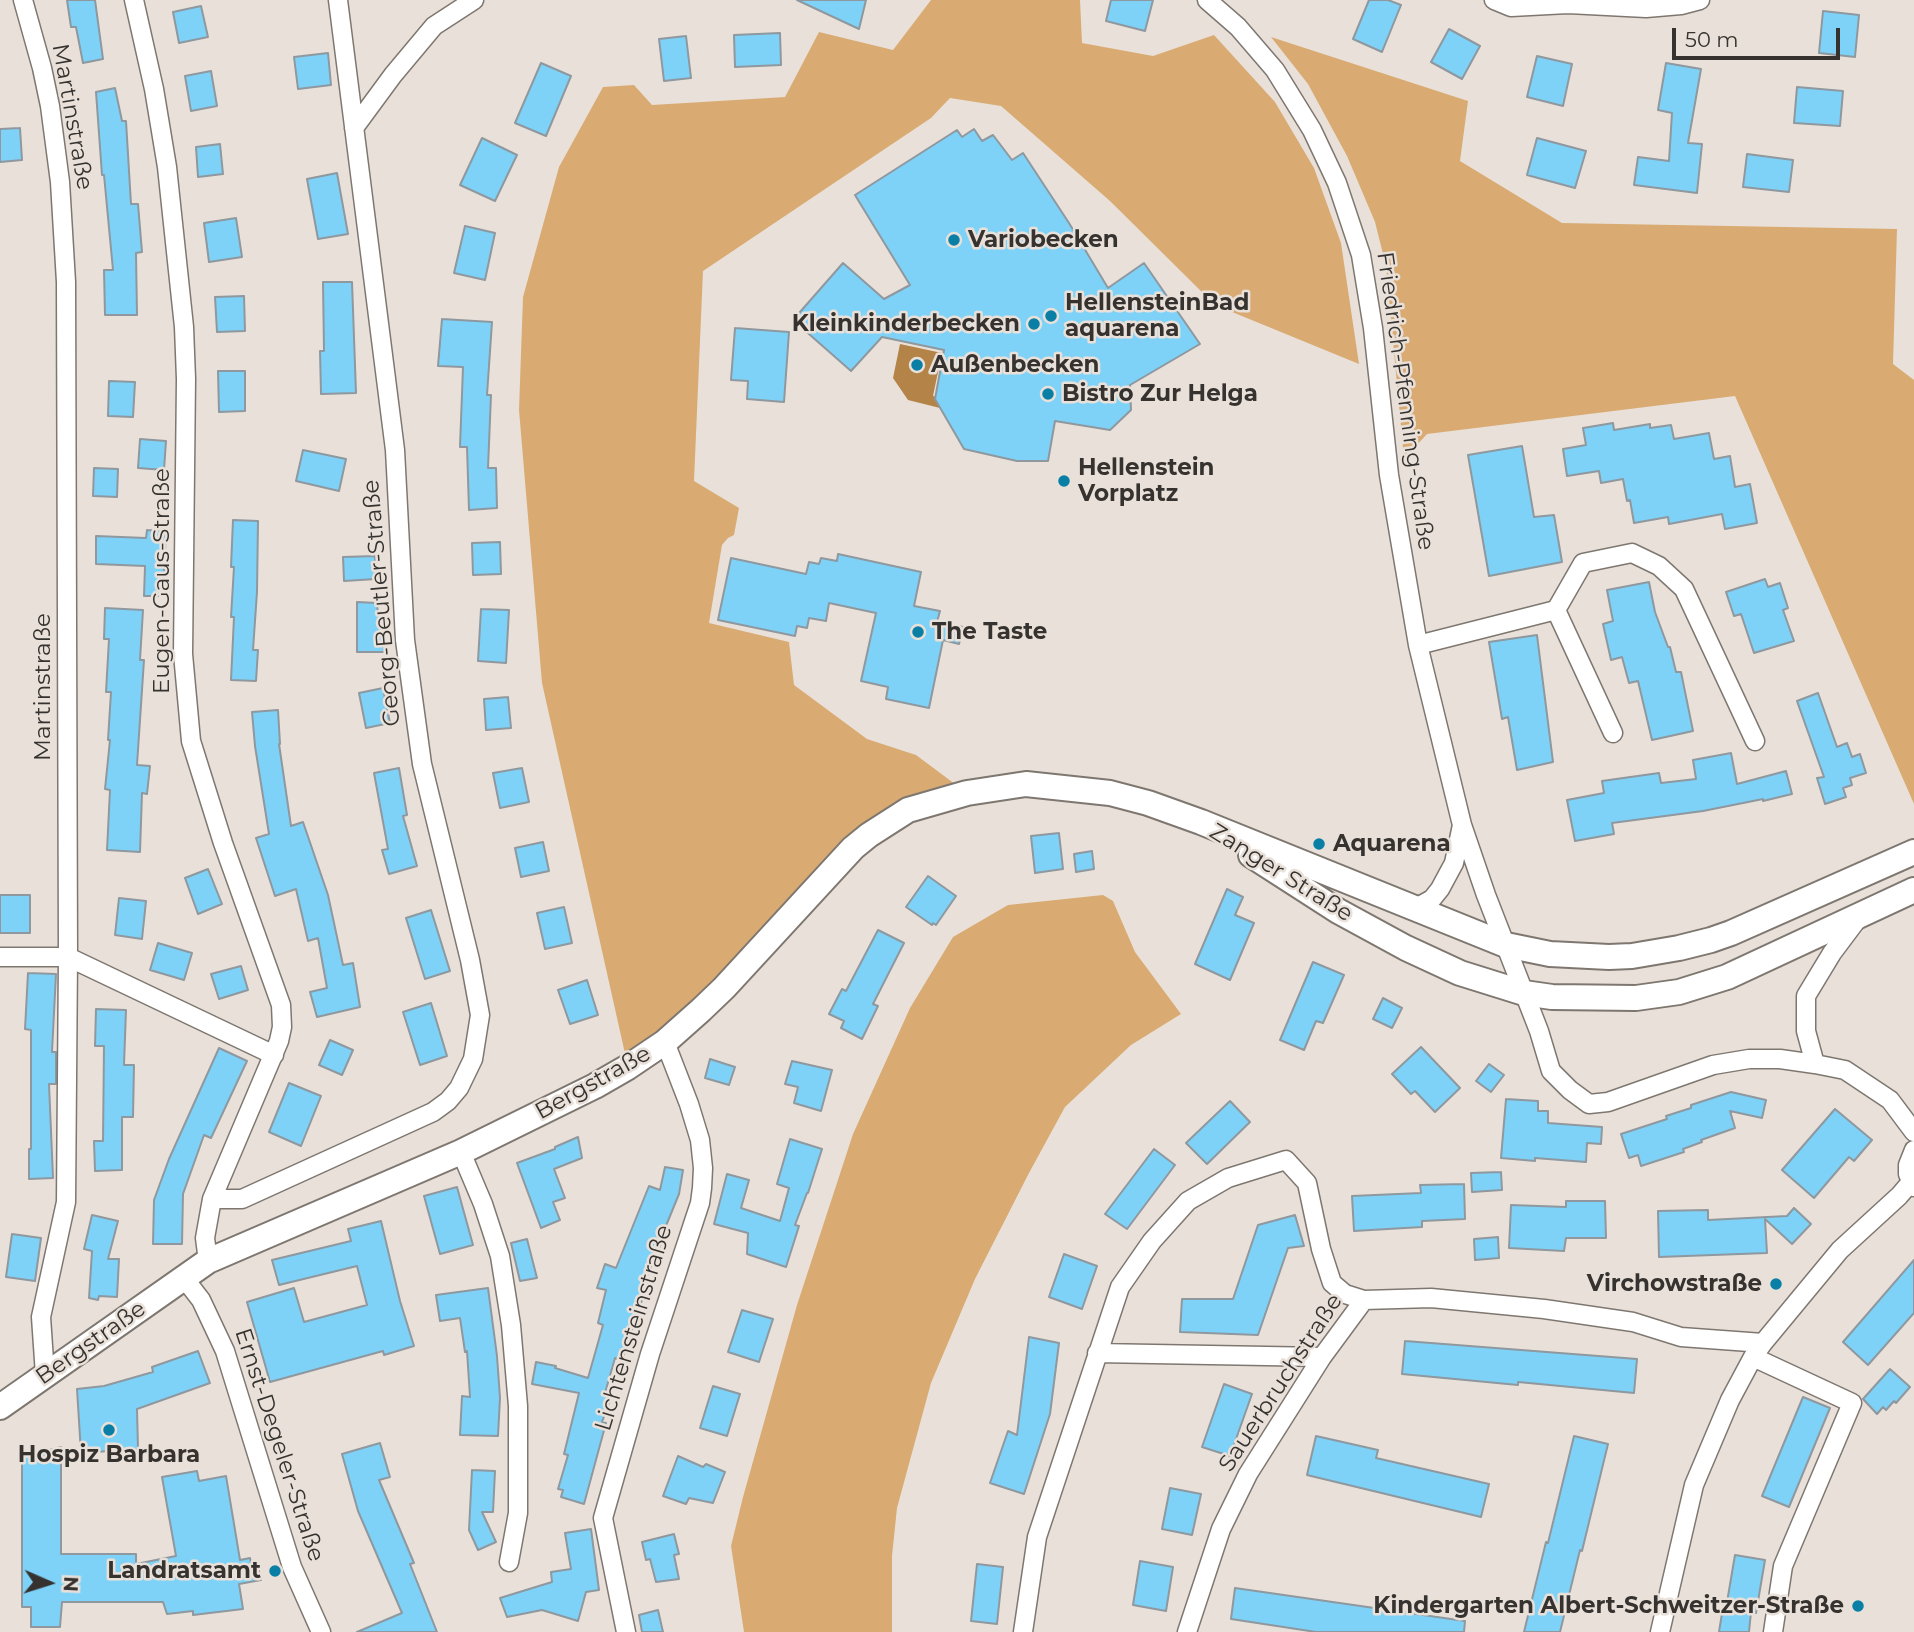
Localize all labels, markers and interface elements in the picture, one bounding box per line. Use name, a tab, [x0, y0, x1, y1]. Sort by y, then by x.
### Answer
scale bar	[1676, 14, 1844, 58]
text: 50 m	[1685, 27, 1739, 52]
street label: Martinstraße	[46, 42, 98, 192]
place label: Variobecken	[968, 226, 1119, 254]
marker: Variobecken	[946, 232, 962, 248]
street label: Friedrich-Pfenning-Straße	[1370, 250, 1440, 552]
place label: HellensteinBad aquarena	[1065, 289, 1249, 343]
marker: HellensteinBad aquarena	[1043, 308, 1059, 324]
place label: Kleinkinderbecken	[792, 310, 1020, 338]
marker: Kleinkinderbecken	[1026, 316, 1042, 332]
place label: Außenbecken	[931, 351, 1099, 379]
marker: Außenbecken	[909, 357, 925, 373]
place label: Bistro Zur Helga	[1062, 380, 1258, 408]
marker: Bistro Zur Helga	[1040, 386, 1056, 402]
place label: Hellenstein Vorplatz	[1078, 454, 1215, 508]
street label: Eugen-Gaus-Straße	[148, 468, 176, 694]
marker: Hellenstein Vorplatz	[1056, 473, 1072, 489]
street label: Georg-Beutler-Straße	[357, 478, 407, 728]
street label: Martinstraße	[29, 613, 57, 761]
place label: The Taste	[932, 618, 1047, 646]
marker: The Taste	[910, 624, 926, 640]
street label: Zanger Straße	[1204, 818, 1358, 928]
place label: Aquarena	[1333, 830, 1451, 858]
marker: Aquarena	[1311, 836, 1327, 852]
street label: Bergstraße	[531, 1040, 655, 1126]
street label: Lichtensteinstraße	[590, 1222, 678, 1434]
place label: Virchowstraße	[1587, 1270, 1762, 1298]
marker: Virchowstraße	[1768, 1276, 1784, 1292]
street label: Sauerbruchstraße	[1213, 1289, 1349, 1477]
street label: Bergstraße	[31, 1295, 151, 1391]
street label: Ernst-Degeler-Straße	[228, 1325, 330, 1565]
marker: Hospiz Barbara	[101, 1422, 117, 1438]
place label: Hospiz Barbara	[18, 1441, 200, 1469]
north arrow	[14, 1548, 84, 1618]
place label: Landratsamt	[107, 1557, 261, 1585]
marker: Landratsamt	[267, 1563, 283, 1579]
text: N	[59, 1576, 82, 1592]
place label: Kindergarten Albert-Schweitzer-Straße	[1373, 1592, 1844, 1620]
marker: Kindergarten Albert-Schweitzer-Straße	[1850, 1598, 1866, 1614]

